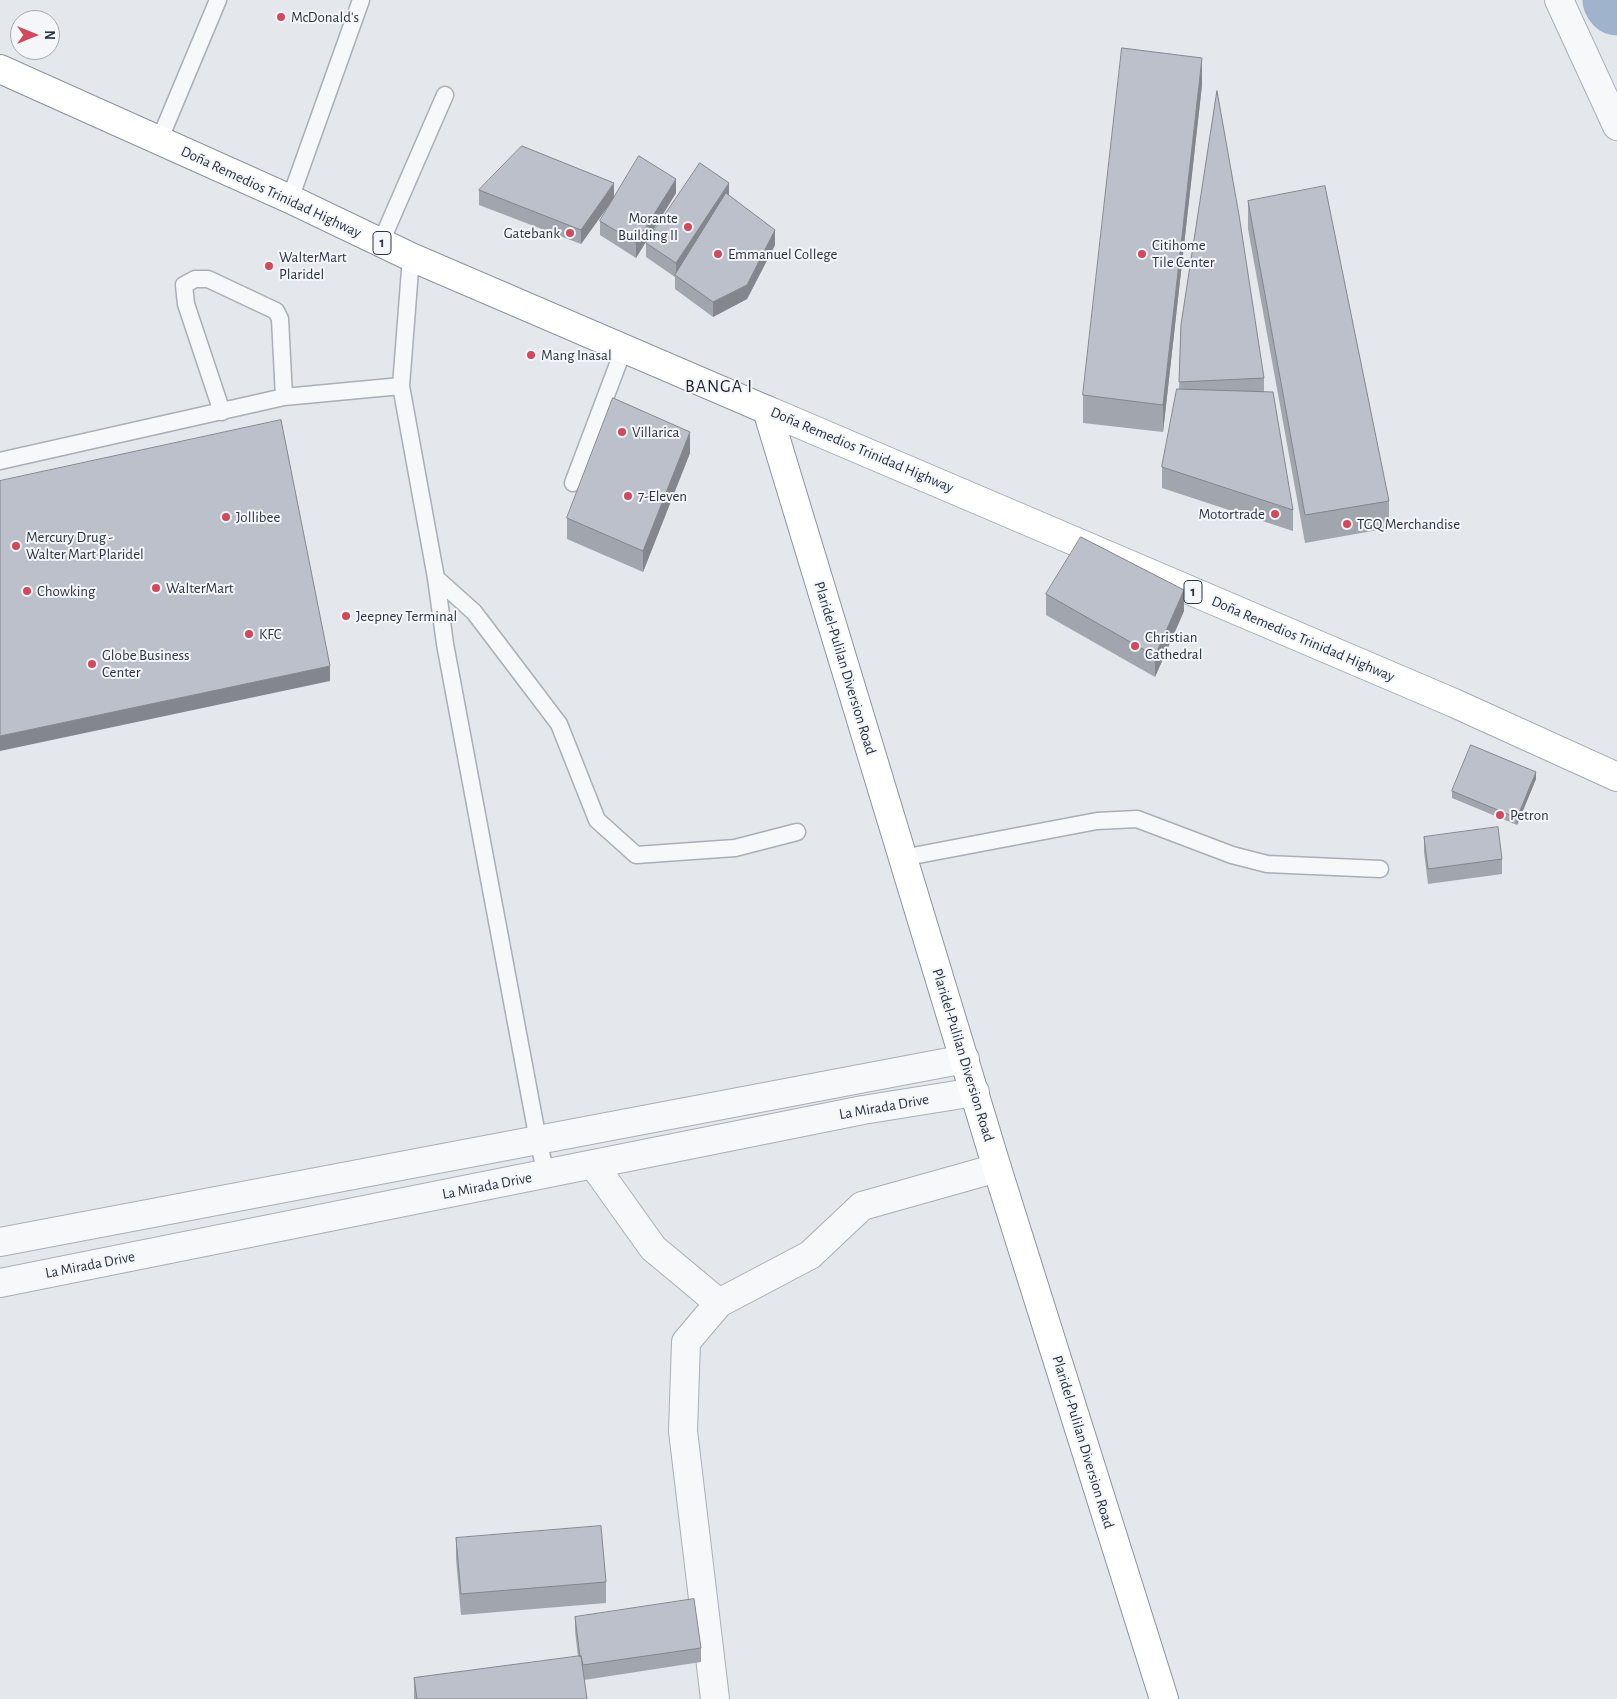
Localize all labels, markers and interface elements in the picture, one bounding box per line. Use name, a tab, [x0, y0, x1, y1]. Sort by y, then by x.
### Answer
place label: McDonald's	[291, 8, 359, 26]
north arrow	[10, 10, 60, 60]
marker: McDonald's	[275, 11, 287, 23]
text: N	[42, 30, 56, 40]
street label: Doña Remedios Trinidad Highway	[178, 142, 364, 242]
place label: Morante Building II	[618, 209, 678, 244]
marker: Morante Building II	[682, 221, 694, 233]
place label: Gatebank	[504, 224, 560, 242]
marker: Gatebank	[564, 227, 576, 239]
road number: 1	[373, 232, 391, 254]
place label: Citihome Tile Center	[1152, 236, 1215, 271]
place label: Emmanuel College	[728, 245, 837, 263]
place label: WalterMart Plaridel	[279, 248, 347, 283]
marker: Emmanuel College	[712, 248, 724, 260]
marker: Citihome Tile Center	[1136, 248, 1148, 260]
marker: WalterMart Plaridel	[263, 260, 275, 272]
place label: Mang Inasal	[541, 346, 612, 364]
marker: Mang Inasal	[525, 349, 537, 361]
district label: BANGA I	[684, 376, 754, 398]
street label: Doña Remedios Trinidad Highway	[768, 403, 956, 497]
place label: Villarica	[632, 423, 679, 441]
marker: Villarica	[616, 426, 628, 438]
place label: 7-Eleven	[638, 487, 687, 505]
marker: 7-Eleven	[622, 490, 634, 502]
place label: Motortrade	[1198, 505, 1265, 523]
place label: Jollibee	[236, 508, 280, 526]
marker: Motortrade	[1269, 508, 1281, 520]
marker: Jollibee	[220, 511, 232, 523]
place label: TGQ Merchandise	[1357, 515, 1460, 533]
marker: TGQ Merchandise	[1341, 518, 1353, 530]
place label: Mercury Drug - Walter Mart Plaridel	[26, 528, 144, 563]
marker: Mercury Drug - Walter Mart Plaridel	[10, 540, 22, 552]
place label: WalterMart	[166, 579, 234, 597]
street label: Plaridel-Pulilan Diversion Road	[810, 579, 880, 757]
road number: 1	[1184, 580, 1202, 604]
place label: Chowking	[37, 582, 95, 600]
marker: WalterMart	[150, 582, 162, 594]
marker: Chowking	[21, 585, 33, 597]
street label: Doña Remedios Trinidad Highway	[1209, 592, 1397, 686]
place label: Jeepney Terminal	[356, 607, 457, 625]
marker: Jeepney Terminal	[340, 610, 352, 622]
place label: KFC	[259, 625, 281, 643]
marker: KFC	[243, 628, 255, 640]
place label: Christian Cathedral	[1145, 628, 1202, 663]
marker: Christian Cathedral	[1129, 640, 1141, 652]
place label: Globe Business Center	[102, 646, 190, 681]
marker: Globe Business Center	[86, 658, 98, 670]
place label: Petron	[1510, 806, 1549, 824]
marker: Petron	[1494, 809, 1506, 821]
street label: Plaridel-Pulilan Diversion Road	[928, 966, 998, 1144]
street label: La Mirada Drive	[838, 1090, 930, 1124]
street label: La Mirada Drive	[441, 1168, 533, 1204]
street label: La Mirada Drive	[44, 1247, 136, 1283]
street label: Plaridel-Pulilan Diversion Road	[1048, 1353, 1118, 1531]

